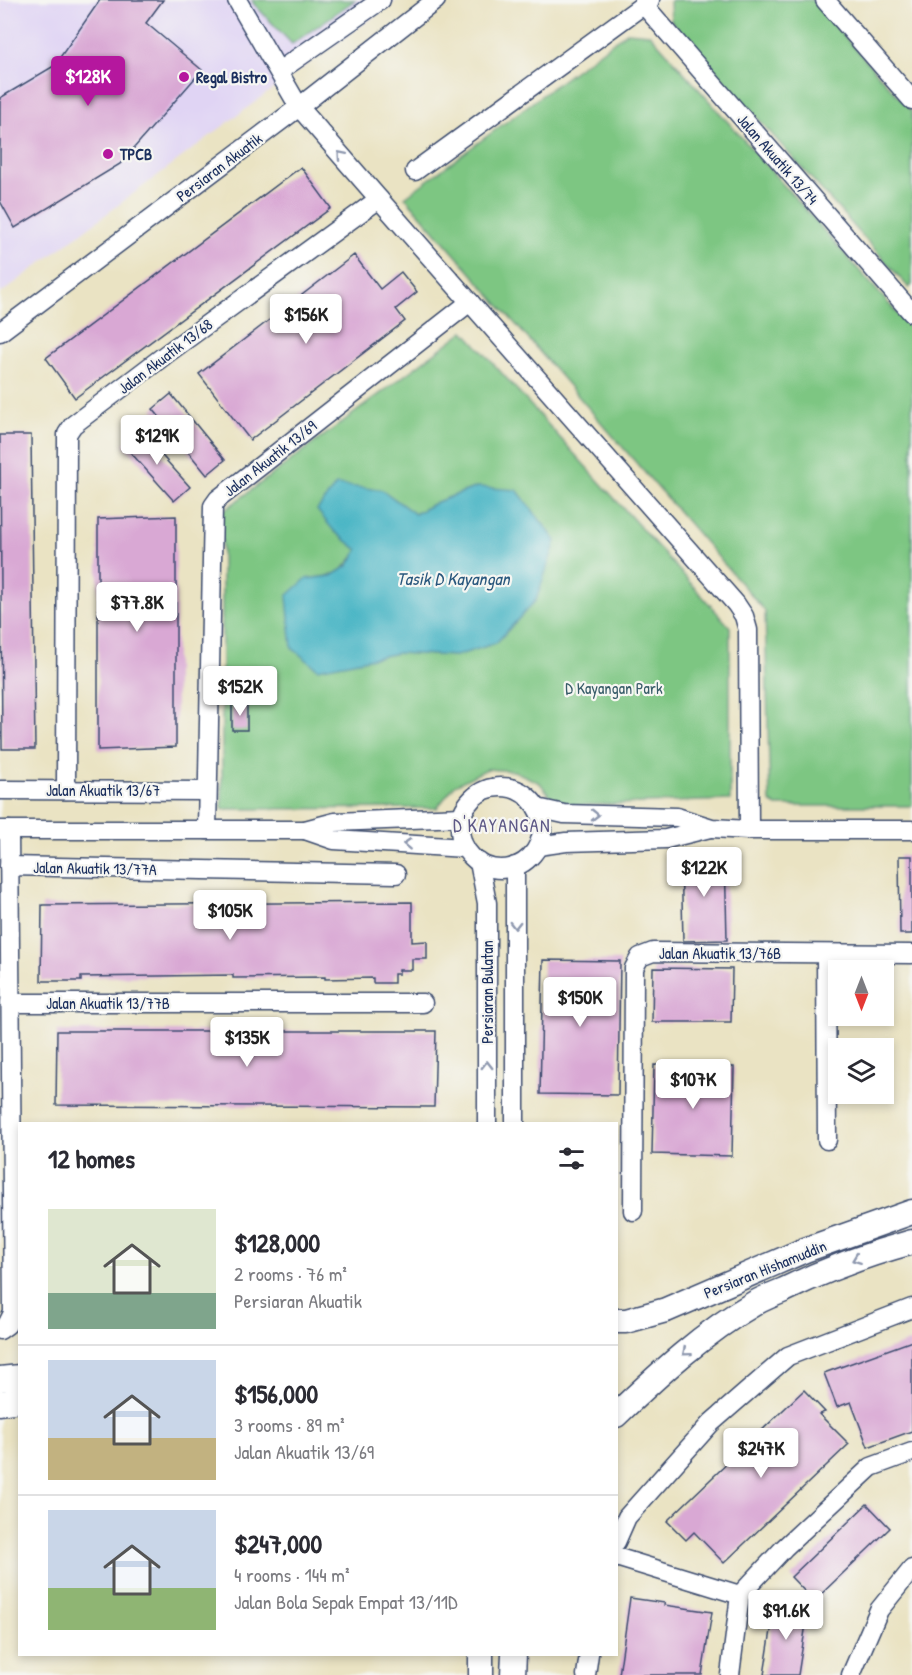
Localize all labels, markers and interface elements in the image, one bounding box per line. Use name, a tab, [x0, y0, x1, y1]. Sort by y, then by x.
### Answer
pin: $128K	[46, 56, 130, 107]
text: $128K	[65, 62, 111, 89]
place label: Regal Bistro	[196, 66, 267, 89]
marker: Regal Bistro	[177, 70, 191, 84]
street label: Jalan Akuatik 13/74	[732, 109, 824, 209]
street label: Persiaran Akuatik	[171, 127, 267, 207]
place label: TPCB	[119, 143, 152, 165]
marker: TPCB	[101, 147, 115, 161]
one-way arrow	[337, 151, 348, 161]
pin: $156K	[264, 294, 348, 345]
text: $156K	[284, 300, 328, 327]
street label: Jalan Akuatik 13/68	[113, 313, 217, 399]
pin: $129K	[115, 415, 199, 466]
street label: Jalan Akuatik 13/69	[219, 415, 321, 501]
text: $129K	[135, 421, 179, 448]
water label: Tasik D Kayangan	[396, 566, 511, 591]
pin: $77.8K	[88, 582, 186, 633]
text: $77.8K	[110, 588, 164, 615]
pin: $152K	[198, 666, 282, 717]
text: $152K	[217, 672, 263, 699]
park label: D Kayangan Park	[565, 677, 663, 699]
street label: Jalan Akuatik 13/67	[46, 779, 160, 801]
one-way arrow	[591, 809, 600, 821]
district label: D'KAYANGAN	[453, 813, 551, 838]
one-way arrow	[402, 838, 411, 851]
pin: $122K	[662, 847, 746, 898]
text: $122K	[681, 853, 727, 880]
street label: Jalan Akuatik 13/77A	[33, 856, 157, 880]
pin: $105K	[188, 890, 272, 941]
text: $105K	[207, 896, 253, 923]
one-way arrow	[509, 920, 521, 929]
street label: Persiaran Bulatan	[476, 940, 498, 1044]
street label: Jalan Akuatik 13/76B	[659, 942, 781, 964]
north arrow	[828, 960, 894, 1026]
map controls	[828, 960, 894, 1104]
pin: $150K	[538, 977, 622, 1028]
text: $150K	[557, 983, 603, 1010]
street label: Jalan Akuatik 13/77B	[46, 992, 170, 1014]
pin: $135K	[205, 1017, 289, 1068]
text: $135K	[224, 1023, 270, 1050]
button: layers	[828, 1038, 894, 1104]
pin: $107K	[651, 1059, 735, 1110]
one-way arrow	[481, 1061, 493, 1070]
text: $107K	[670, 1065, 716, 1092]
text: 12 homes	[48, 1141, 135, 1176]
icon: filters	[555, 1142, 588, 1175]
text: $128,000	[234, 1225, 320, 1260]
icon: home	[96, 1233, 168, 1305]
street label: Persiaran Hishamuddin	[700, 1234, 830, 1304]
one-way arrow	[851, 1252, 862, 1265]
text: 2 rooms · 76 m²	[234, 1260, 347, 1287]
text: Persiaran Akuatik	[234, 1287, 362, 1314]
one-way arrow	[682, 1345, 693, 1356]
text: $156,000	[234, 1376, 318, 1411]
icon: home	[96, 1384, 168, 1456]
text: 3 rooms · 89 m²	[234, 1411, 345, 1438]
pin: $247K	[719, 1428, 803, 1479]
text: $247K	[737, 1434, 785, 1461]
text: Jalan Akuatik 13/69	[234, 1438, 374, 1465]
text: $247,000	[234, 1526, 322, 1561]
icon: home	[96, 1534, 168, 1606]
text: 4 rooms · 144 m²	[234, 1561, 349, 1588]
text: Jalan Bola Sepak Empat 13/11D	[234, 1588, 457, 1615]
pin: $91.6K	[737, 1590, 835, 1641]
text: $91.6K	[762, 1596, 810, 1623]

